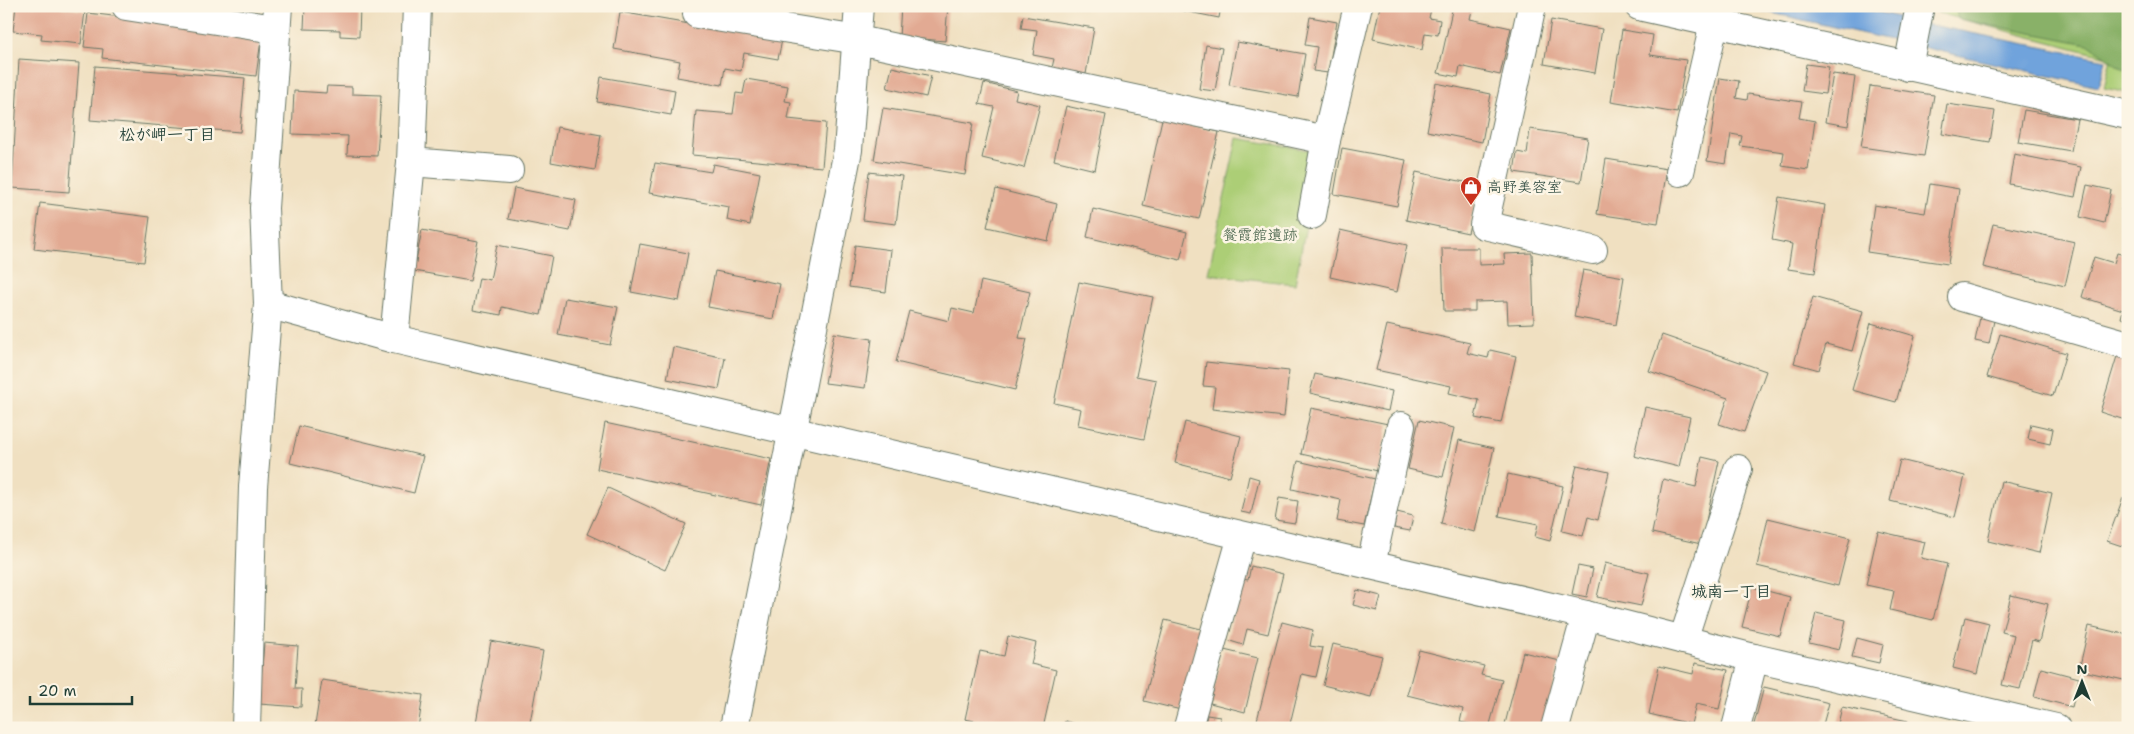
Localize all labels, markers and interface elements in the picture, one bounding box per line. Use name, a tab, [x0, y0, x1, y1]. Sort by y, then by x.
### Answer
district label: 松が岬一丁目	[119, 124, 215, 145]
shop icon: 高野美容室	[1459, 175, 1483, 206]
place label: 高野美容室	[1487, 177, 1562, 197]
park label: 餐霞館遺跡	[1222, 225, 1298, 245]
district label: 城南一丁目	[1691, 581, 1771, 602]
north arrow	[2056, 656, 2106, 706]
text: N	[2076, 660, 2088, 678]
scale bar	[30, 674, 132, 706]
text: 20 m	[38, 681, 77, 701]

